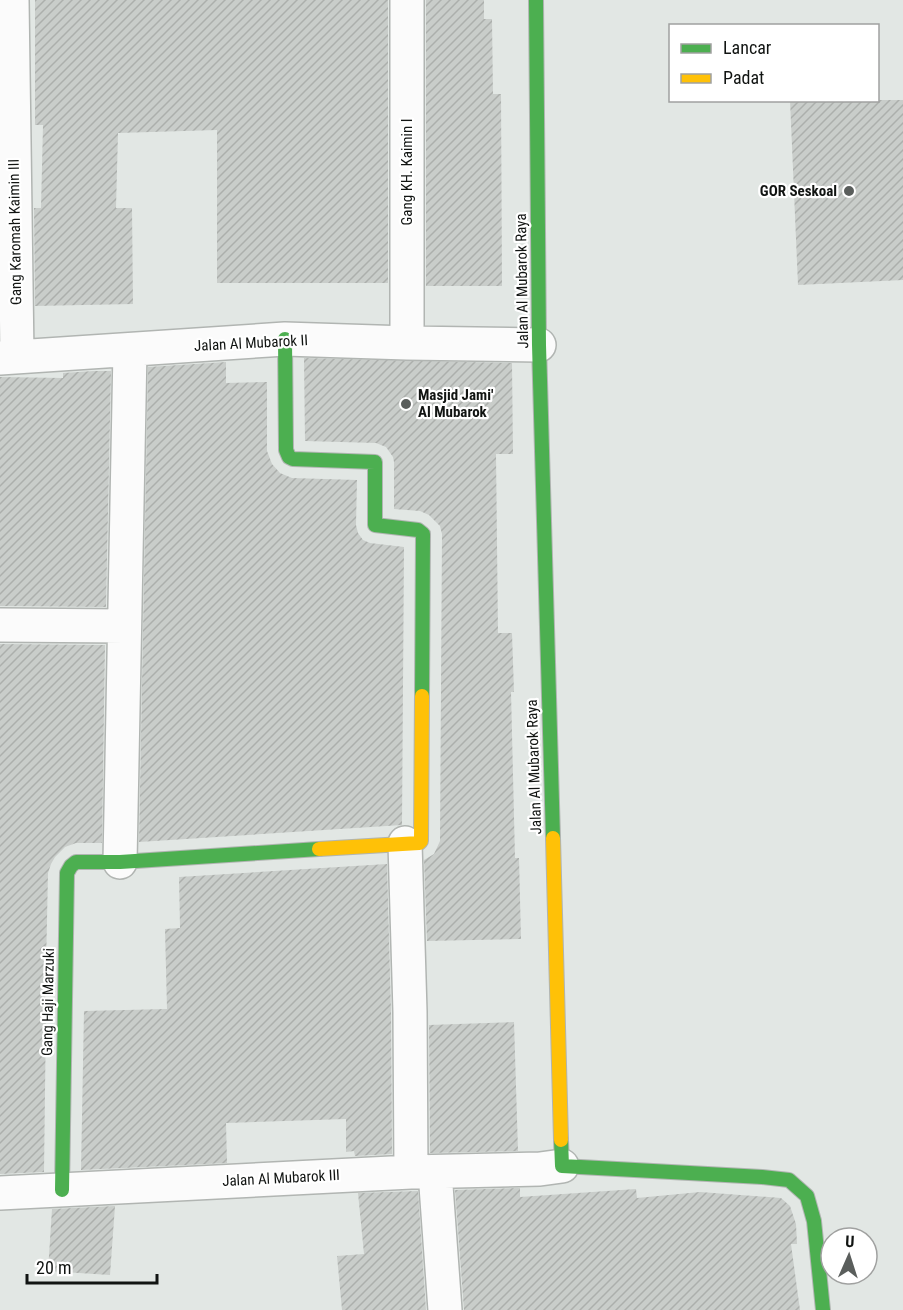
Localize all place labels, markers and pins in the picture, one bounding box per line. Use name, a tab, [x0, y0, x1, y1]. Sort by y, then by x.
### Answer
place label: GOR Seskoal	[760, 182, 837, 200]
marker: GOR Seskoal	[842, 184, 856, 198]
place label: Masjid Jami' Al Mubarok	[418, 386, 494, 421]
marker: Masjid Jami' Al Mubarok	[399, 397, 413, 411]

